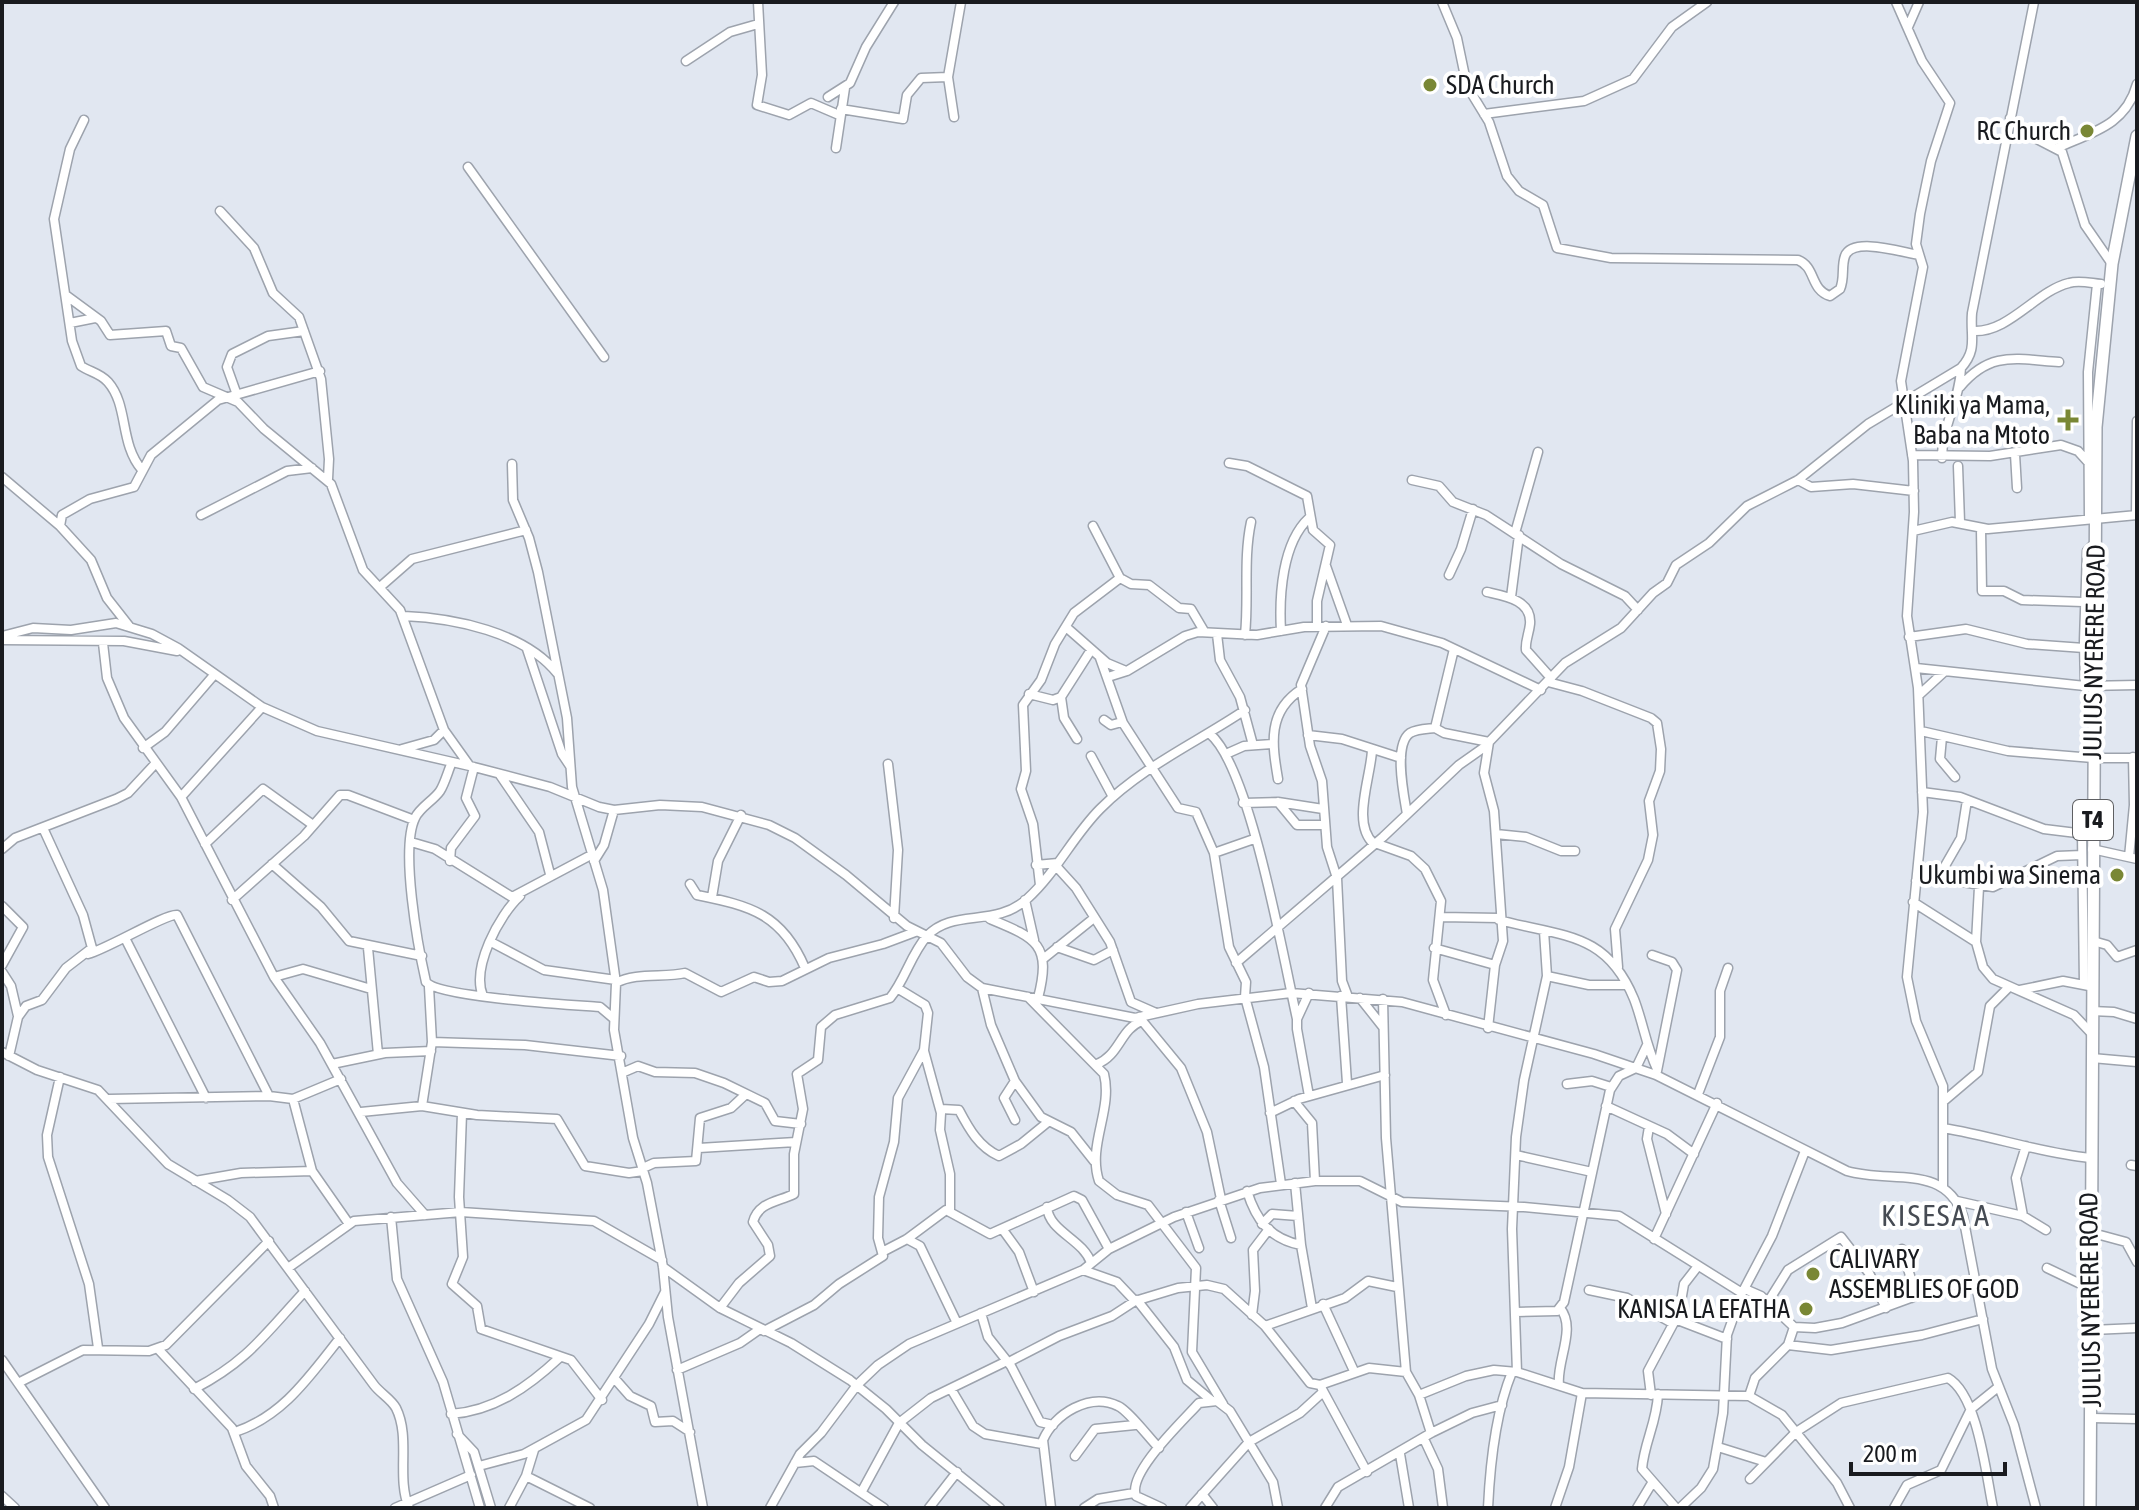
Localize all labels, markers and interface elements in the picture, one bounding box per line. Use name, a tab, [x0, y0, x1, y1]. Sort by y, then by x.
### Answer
place label: SDA Church	[1446, 70, 1555, 100]
marker: SDA Church	[1421, 76, 1439, 94]
place label: RC Church	[1976, 116, 2071, 146]
marker: RC Church	[2078, 122, 2096, 140]
place label: Kliniki ya Mama, Baba na Mtoto	[1895, 390, 2050, 450]
marker: Kliniki ya Mama, Baba na Mtoto	[2057, 409, 2079, 431]
street label: JULIUS NYERERE ROAD	[2077, 544, 2111, 760]
road number: T4	[2073, 800, 2113, 840]
place label: Ukumbi wa Sinema	[1918, 860, 2101, 890]
marker: Ukumbi wa Sinema	[2108, 866, 2126, 884]
street label: JULIUS NYERERE ROAD	[2073, 1192, 2107, 1408]
district label: KISESA A	[1881, 1198, 1991, 1232]
place label: CALIVARY ASSEMBLIES OF GOD	[1829, 1244, 2019, 1304]
marker: CALIVARY ASSEMBLIES OF GOD	[1804, 1265, 1822, 1283]
place label: KANISA LA EFATHA	[1617, 1294, 1790, 1324]
marker: KANISA LA EFATHA	[1797, 1300, 1815, 1318]
scale bar	[1851, 1426, 2005, 1476]
text: 200 m	[1863, 1440, 1917, 1467]

